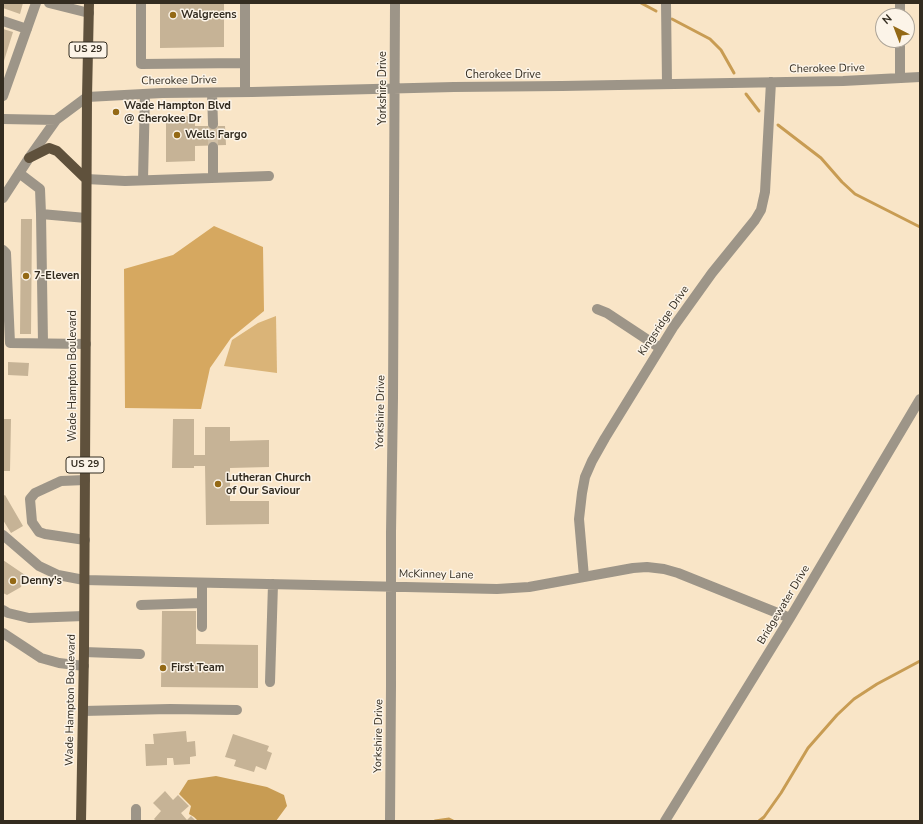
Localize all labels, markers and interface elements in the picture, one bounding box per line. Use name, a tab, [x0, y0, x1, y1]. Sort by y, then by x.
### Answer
place label: Walgreens	[181, 8, 237, 22]
north arrow	[875, 8, 915, 48]
marker: Walgreens	[168, 10, 178, 20]
text: N	[879, 11, 895, 28]
road number: US 29	[69, 42, 107, 58]
street label: Yorkshire Drive	[376, 51, 390, 125]
street label: Cherokee Drive	[789, 62, 865, 76]
street label: Cherokee Drive	[465, 68, 541, 82]
street label: Cherokee Drive	[141, 74, 217, 88]
place label: Wade Hampton Blvd @ Cherokee Dr	[124, 99, 231, 125]
marker: Wade Hampton Blvd @ Cherokee Dr	[111, 107, 121, 117]
place label: Wells Fargo	[185, 128, 247, 142]
marker: Wells Fargo	[172, 130, 182, 140]
place label: 7-Eleven	[34, 269, 79, 283]
marker: 7-Eleven	[21, 271, 31, 281]
street label: Kingsridge Drive	[636, 284, 692, 358]
street label: Wade Hampton Boulevard	[66, 310, 80, 442]
street label: Yorkshire Drive	[374, 375, 388, 449]
road number: US 29	[66, 457, 104, 473]
place label: Lutheran Church of Our Saviour	[226, 471, 311, 497]
marker: Lutheran Church of Our Saviour	[213, 479, 223, 489]
street label: Bridgewater Drive	[755, 563, 813, 647]
street label: McKinney Lane	[399, 568, 473, 582]
place label: Denny's	[21, 574, 62, 588]
marker: Denny's	[8, 576, 18, 586]
street label: Wade Hampton Boulevard	[63, 634, 79, 766]
place label: First Team	[171, 661, 224, 675]
marker: First Team	[158, 663, 168, 673]
street label: Yorkshire Drive	[372, 699, 386, 773]

